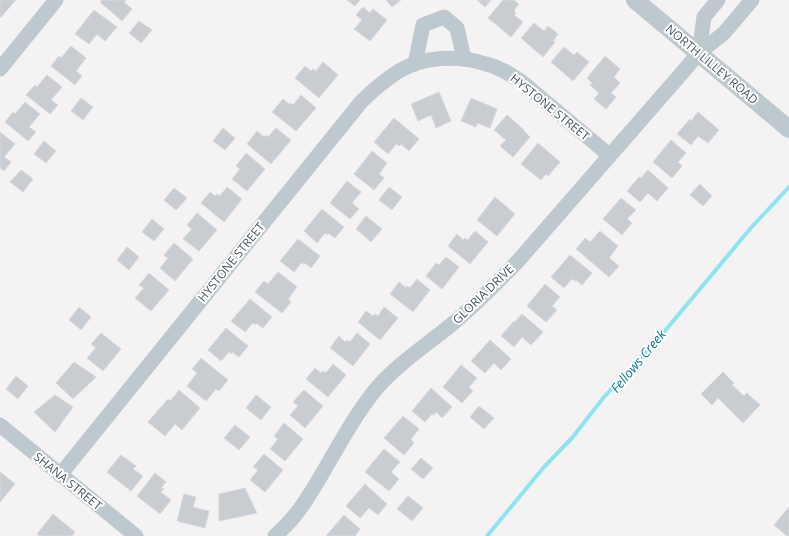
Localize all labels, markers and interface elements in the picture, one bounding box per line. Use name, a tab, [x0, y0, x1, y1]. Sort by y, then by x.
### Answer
street label: NORTH LILLEY ROAD	[662, 20, 762, 108]
street label: HYSTONE STREET	[507, 70, 594, 145]
street label: HYSTONE STREET	[194, 218, 269, 305]
street label: GLORIA DRIVE	[449, 260, 517, 328]
water label: Fellows Creek	[606, 325, 670, 396]
street label: SHANA STREET	[30, 448, 106, 514]

